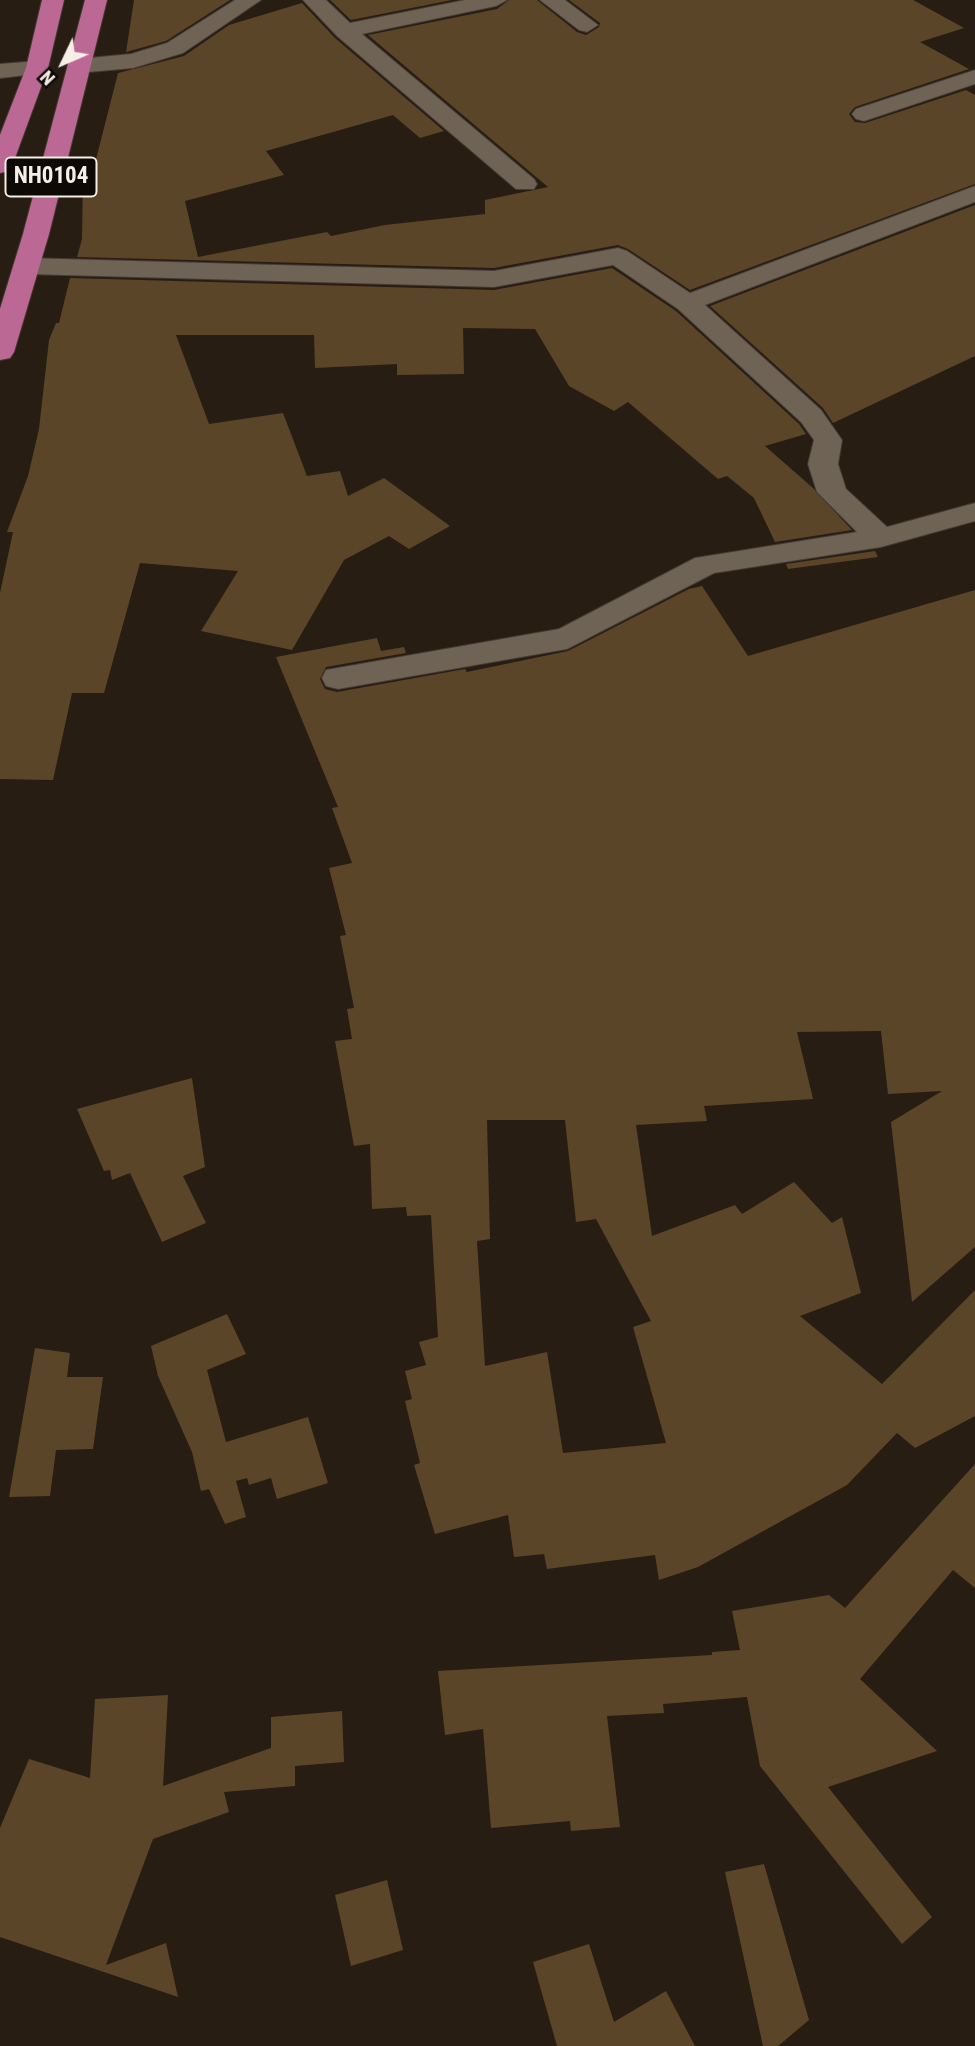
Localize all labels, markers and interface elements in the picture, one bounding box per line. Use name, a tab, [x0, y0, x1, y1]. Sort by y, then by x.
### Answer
north arrow	[28, 28, 98, 98]
text: N	[35, 66, 60, 90]
road number: NH0104	[5, 158, 96, 196]

